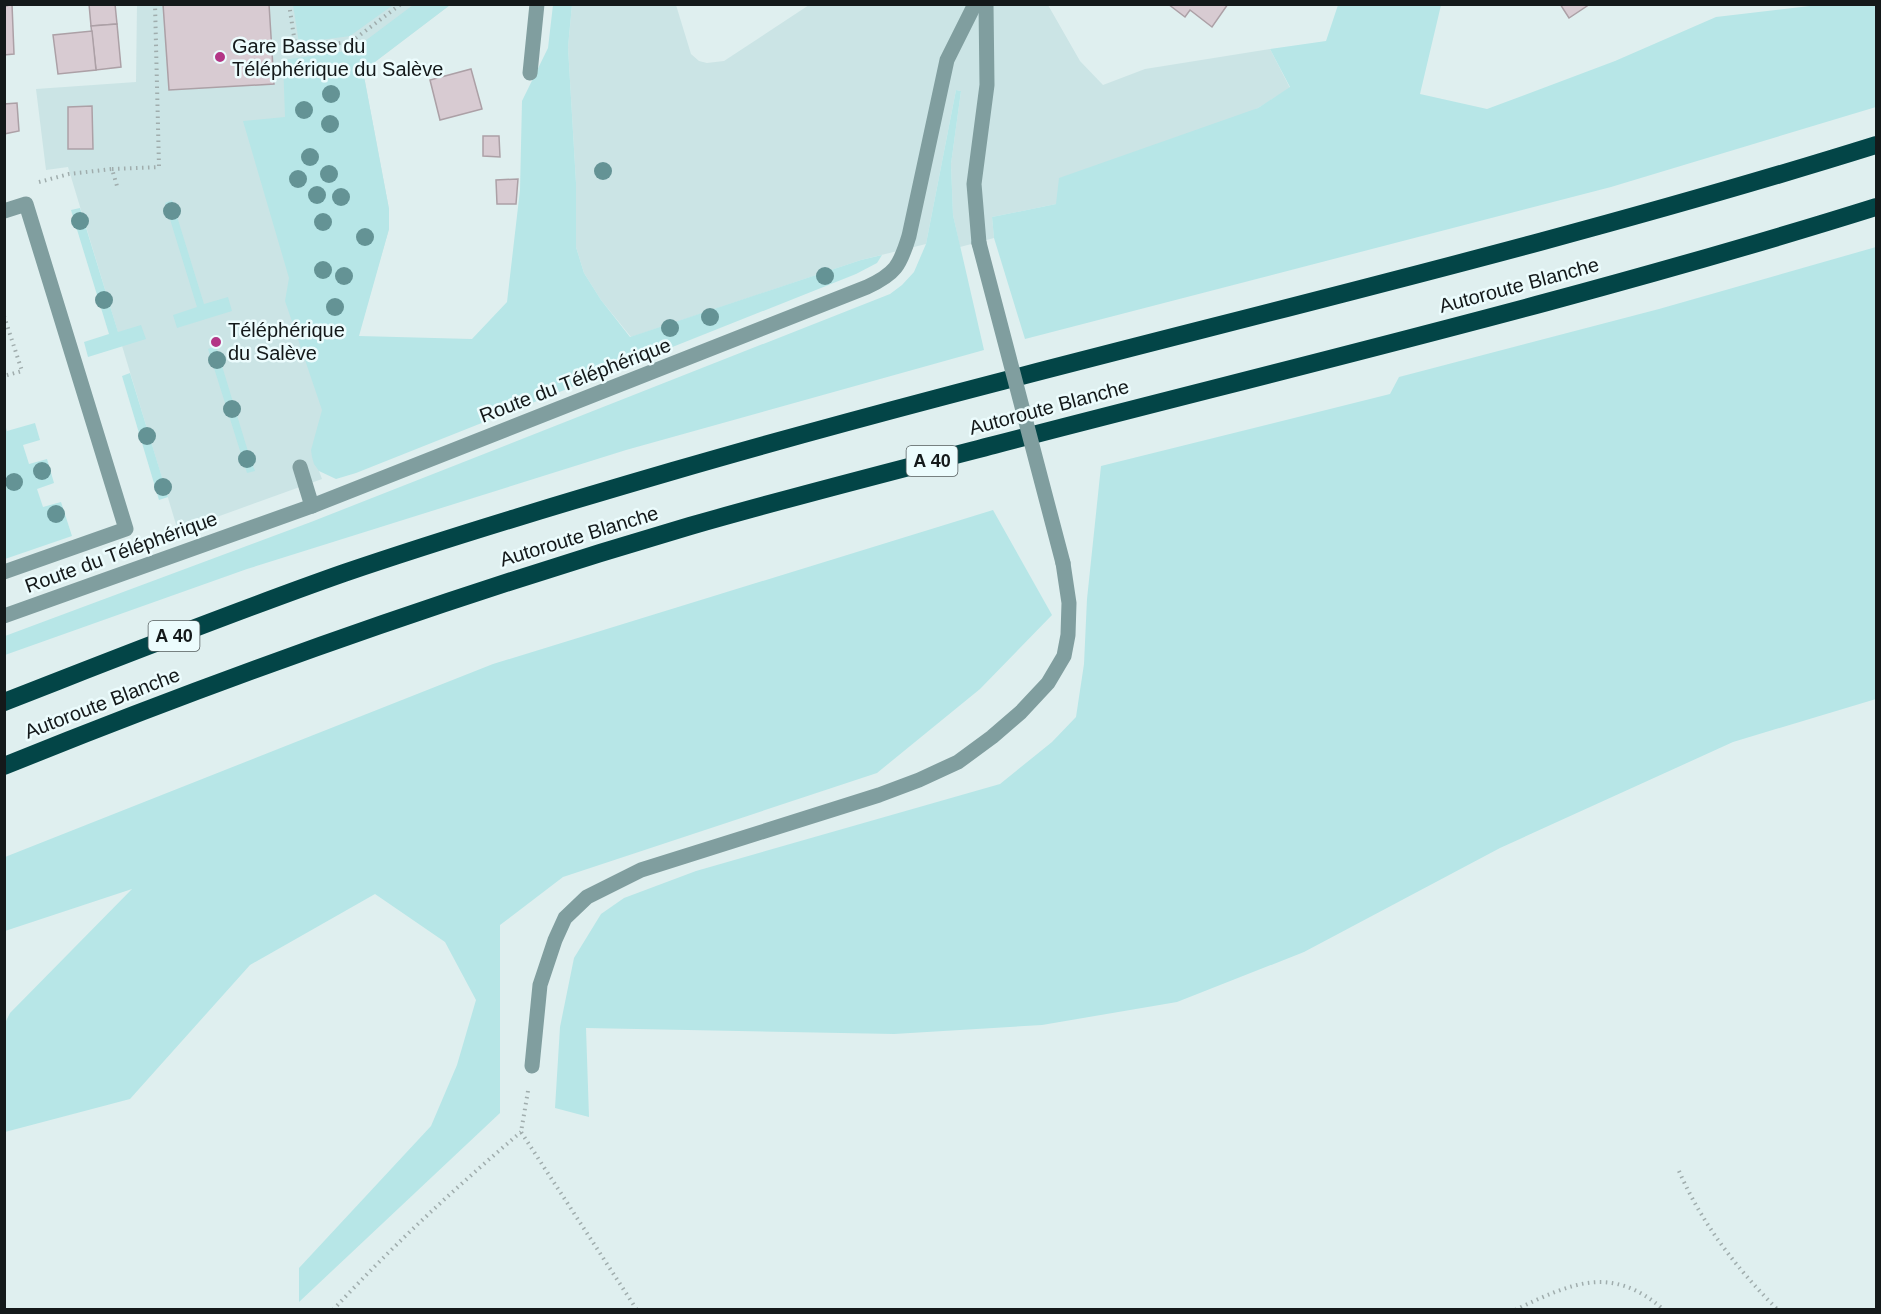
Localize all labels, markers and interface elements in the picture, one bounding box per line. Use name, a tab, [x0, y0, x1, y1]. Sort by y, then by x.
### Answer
place label: Gare Basse du Téléphérique du Salève	[232, 35, 443, 80]
marker: Gare Basse du Téléphérique du Salève	[213, 50, 227, 64]
street label: Autoroute Blanche	[1437, 253, 1601, 317]
place label: Téléphérique du Salève	[228, 319, 345, 364]
street label: Route du Téléphérique	[476, 333, 674, 427]
marker: Téléphérique du Salève	[209, 335, 223, 349]
street label: Autoroute Blanche	[967, 375, 1131, 439]
road number: A 40	[906, 446, 958, 476]
street label: Autoroute Blanche	[497, 501, 661, 571]
street label: Route du Téléphérique	[22, 507, 220, 597]
road number: A 40	[148, 621, 200, 651]
street label: Autoroute Blanche	[21, 663, 183, 743]

